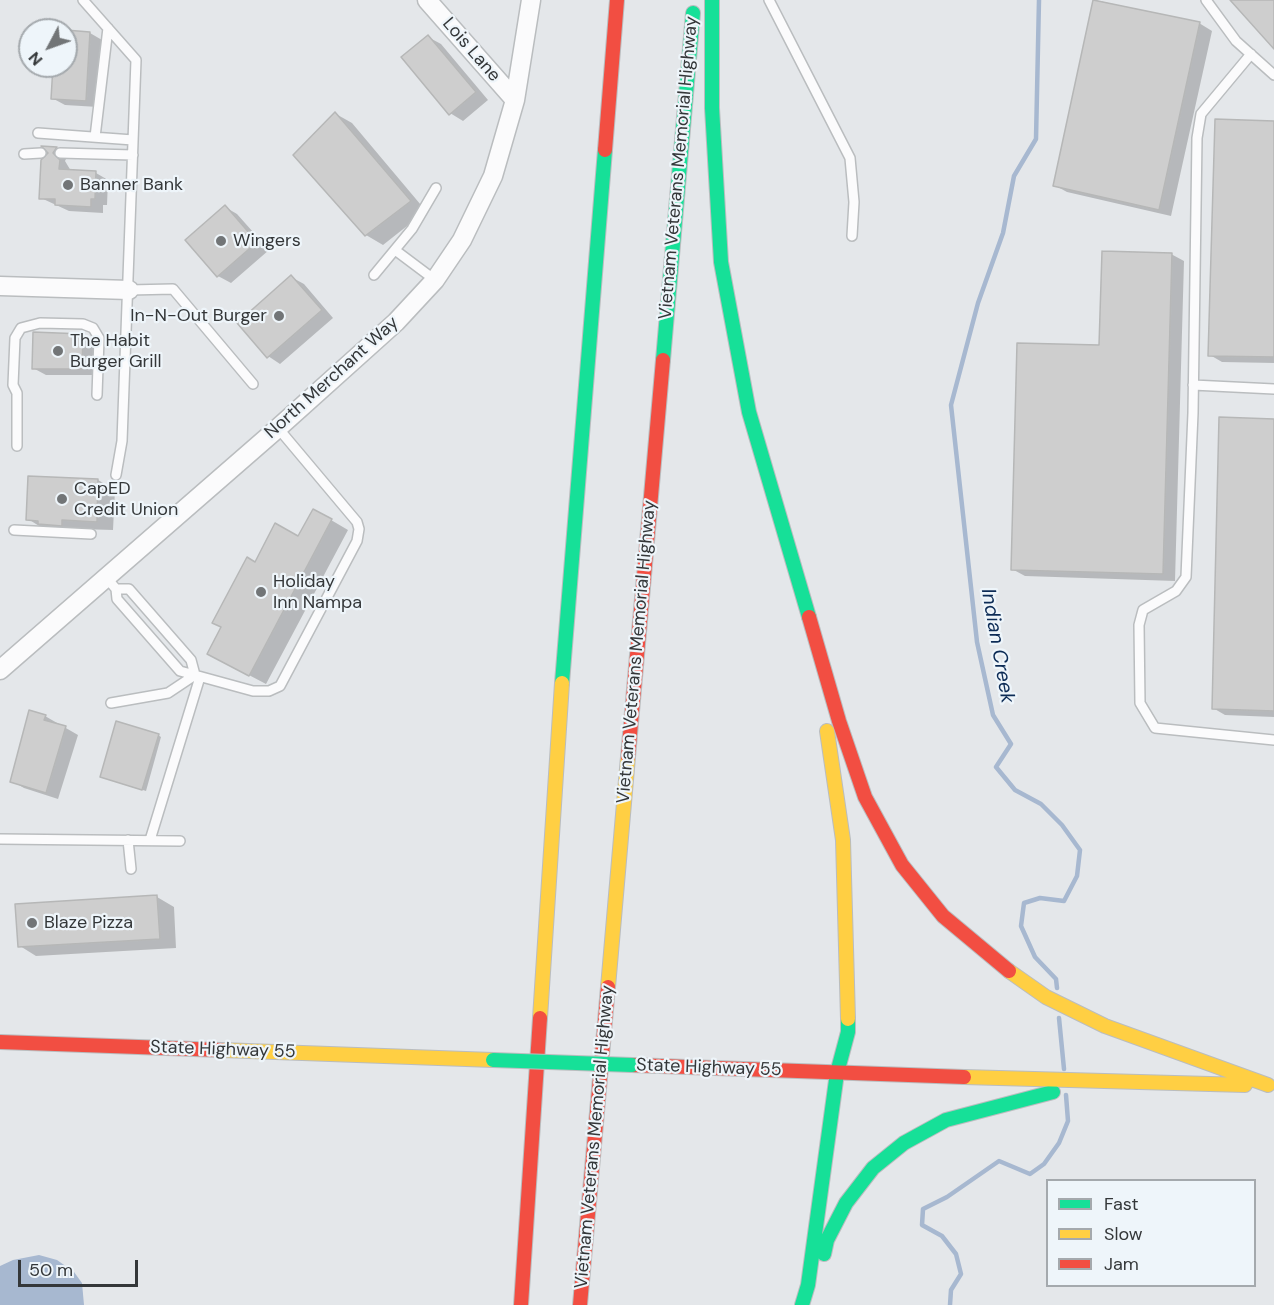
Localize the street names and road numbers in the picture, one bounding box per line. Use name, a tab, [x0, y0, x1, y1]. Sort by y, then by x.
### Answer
street label: Lois Lane	[437, 14, 505, 86]
street label: Vietnam Veterans Memorial Highway	[655, 16, 703, 320]
street label: North Merchant Way	[261, 312, 403, 444]
street label: Vietnam Veterans Memorial Highway	[613, 500, 661, 804]
street label: Vietnam Veterans Memorial Highway	[571, 985, 619, 1289]
street label: State Highway 55	[150, 1037, 296, 1063]
street label: State Highway 55	[636, 1055, 782, 1081]

